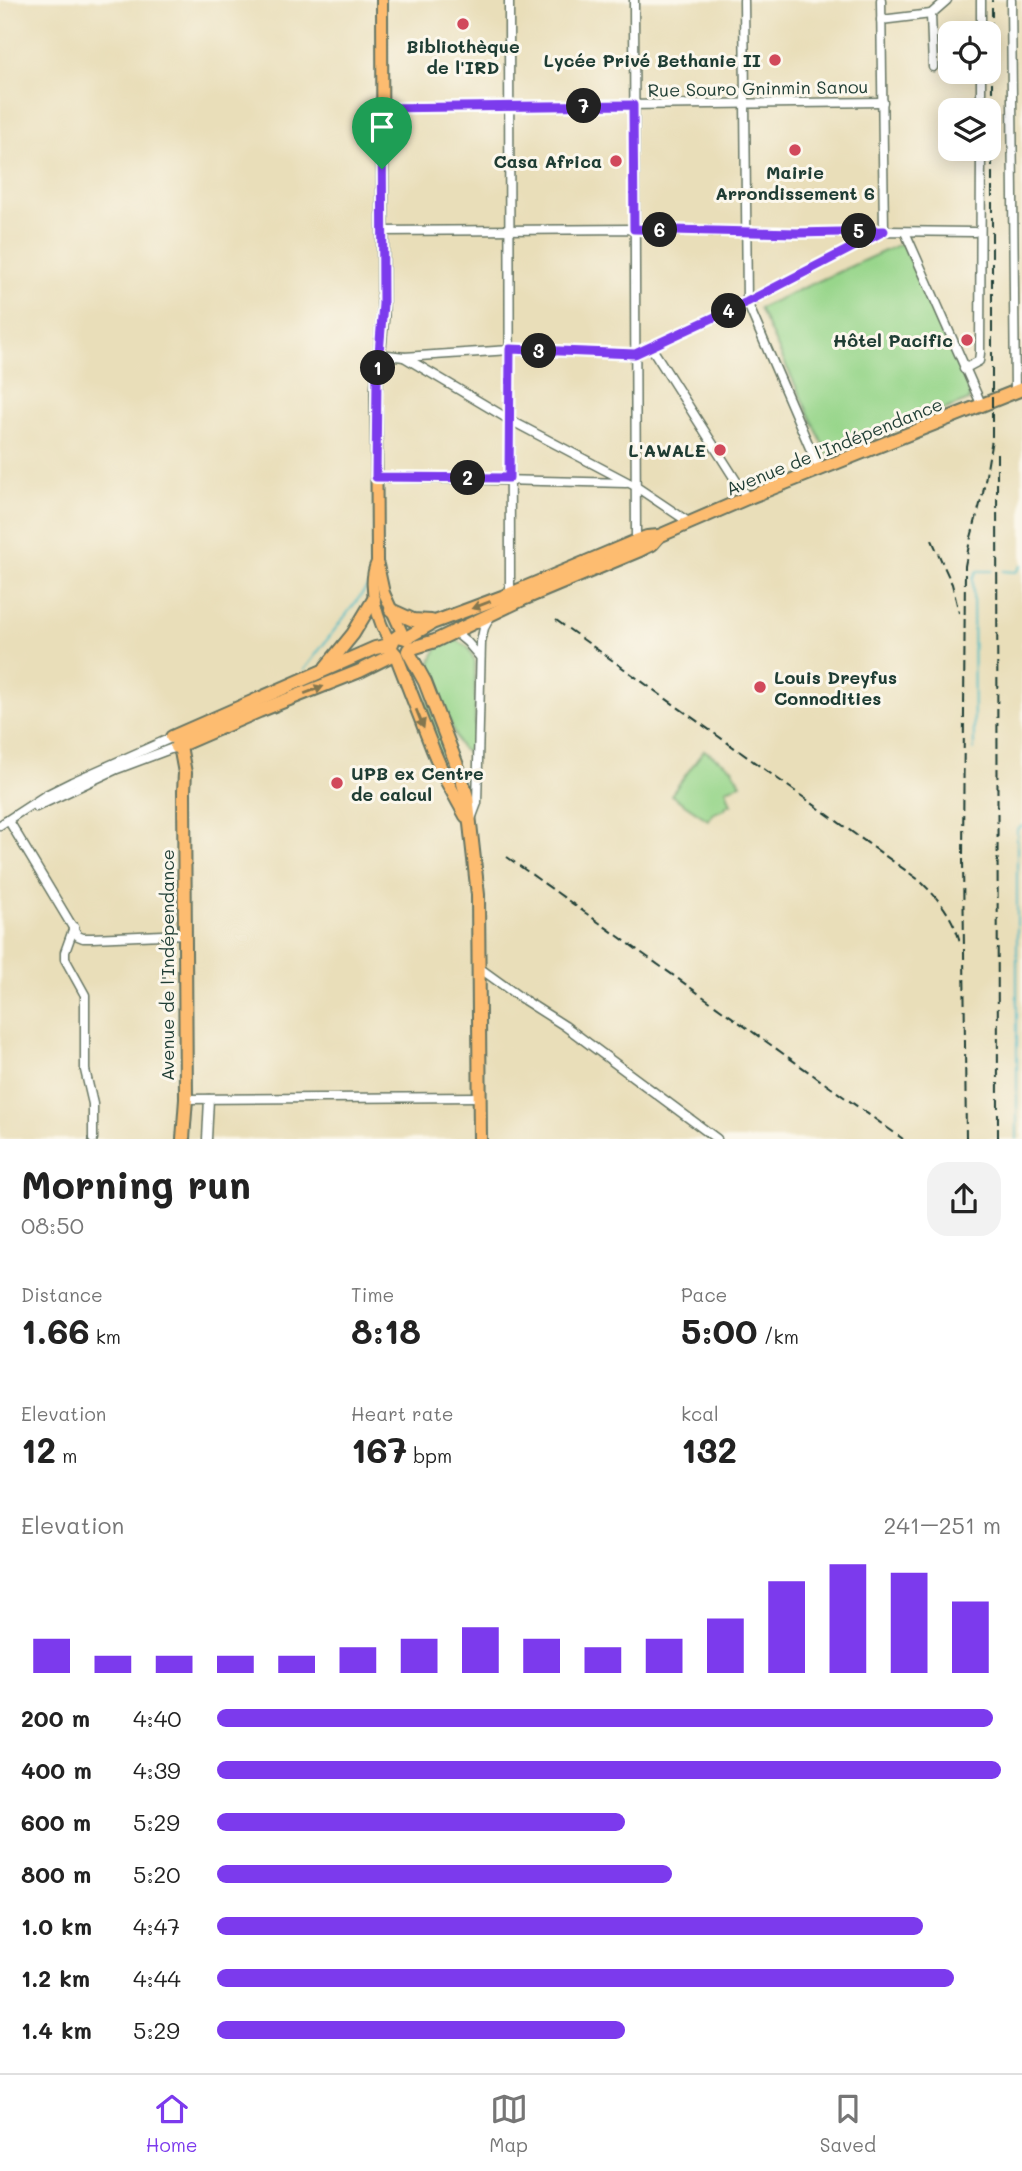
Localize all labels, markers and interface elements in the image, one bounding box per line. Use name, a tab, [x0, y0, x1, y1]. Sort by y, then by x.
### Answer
marker: Bibliothèque de l'IRD	[455, 16, 471, 32]
map controls	[938, 21, 1001, 161]
button: locate	[938, 21, 1001, 84]
place label: Bibliothèque de l'IRD	[406, 34, 520, 79]
place label: Lycée Privé Bethanie II	[544, 48, 761, 72]
marker: Lycée Privé Bethanie II	[767, 52, 783, 68]
street label: Rue Souro Gninmin Sanou	[647, 74, 869, 102]
pin: 7	[566, 88, 602, 124]
text: 7	[578, 93, 589, 118]
pin	[352, 97, 412, 169]
button: layers	[938, 98, 1001, 161]
icon: arrive	[363, 108, 401, 146]
marker: Mairie Arrondissement 6	[787, 142, 803, 158]
place label: Casa Africa	[493, 149, 602, 173]
marker: Casa Africa	[608, 153, 624, 169]
place label: Mairie Arrondissement 6	[715, 160, 875, 205]
pin: 6	[642, 212, 678, 247]
pin: 5	[842, 214, 876, 248]
text: 6	[654, 217, 665, 242]
text: 5	[853, 218, 864, 243]
pin: 4	[712, 294, 746, 328]
text: 4	[722, 298, 735, 323]
place label: Hôtel Pacific	[833, 328, 953, 352]
marker: Hôtel Pacific	[959, 332, 975, 348]
pin: 3	[522, 334, 556, 368]
text: 3	[533, 338, 544, 363]
pin: 1	[360, 350, 396, 386]
text: 1	[373, 355, 382, 380]
street label: Avenue de l'Indépendance	[722, 391, 946, 501]
place label: L'AWALE	[628, 438, 706, 462]
marker: L'AWALE	[712, 442, 728, 458]
pin: 2	[450, 461, 486, 496]
text: 2	[462, 465, 473, 490]
one-way arrow	[471, 599, 492, 610]
place label: Louis Dreyfus Connodities	[774, 665, 897, 710]
marker: Louis Dreyfus Connodities	[752, 679, 768, 695]
one-way arrow	[303, 684, 324, 695]
one-way arrow	[415, 709, 426, 730]
place label: UPB ex Centre de calcul	[351, 761, 484, 806]
marker: UPB ex Centre de calcul	[329, 775, 345, 791]
street label: Avenue de l'Indépendance	[155, 849, 179, 1081]
text: Morning run	[21, 1159, 251, 1209]
button: share	[927, 1162, 1001, 1236]
text: 08:50	[21, 1210, 84, 1240]
text: Distance	[21, 1282, 103, 1307]
text: Time	[351, 1282, 394, 1307]
text: Pace	[681, 1282, 727, 1307]
text: 1.66	[21, 1307, 90, 1353]
text: 8:18	[351, 1307, 421, 1353]
text: 5:00	[681, 1307, 758, 1353]
text: km	[90, 1324, 121, 1349]
text: /km	[758, 1324, 799, 1349]
text: Elevation	[21, 1401, 106, 1426]
text: Heart rate	[351, 1401, 454, 1426]
text: kcal	[681, 1401, 719, 1426]
text: 12	[21, 1426, 56, 1472]
text: 167	[351, 1426, 407, 1472]
text: 132	[681, 1426, 737, 1472]
text: m	[56, 1443, 77, 1468]
text: bpm	[407, 1443, 452, 1468]
text: Elevation	[21, 1510, 124, 1540]
text: 241–251 m	[883, 1510, 1001, 1540]
text: 200 m	[21, 1703, 90, 1733]
text: 4:40	[133, 1703, 181, 1733]
text: 400 m	[21, 1755, 92, 1785]
text: 4:39	[133, 1755, 181, 1785]
text: 600 m	[21, 1807, 91, 1837]
text: 5:29	[133, 1807, 180, 1837]
text: 800 m	[21, 1859, 91, 1889]
text: 5:20	[133, 1859, 181, 1889]
text: 1.0 km	[21, 1911, 92, 1941]
text: 4:47	[133, 1911, 180, 1941]
text: 1.2 km	[21, 1963, 90, 1993]
text: 4:44	[133, 1963, 181, 1993]
text: 1.4 km	[21, 2015, 92, 2045]
text: 5:29	[133, 2015, 180, 2045]
tab: Home	[146, 2090, 198, 2157]
tab: Map	[489, 2090, 528, 2157]
tab: Saved	[820, 2090, 876, 2157]

